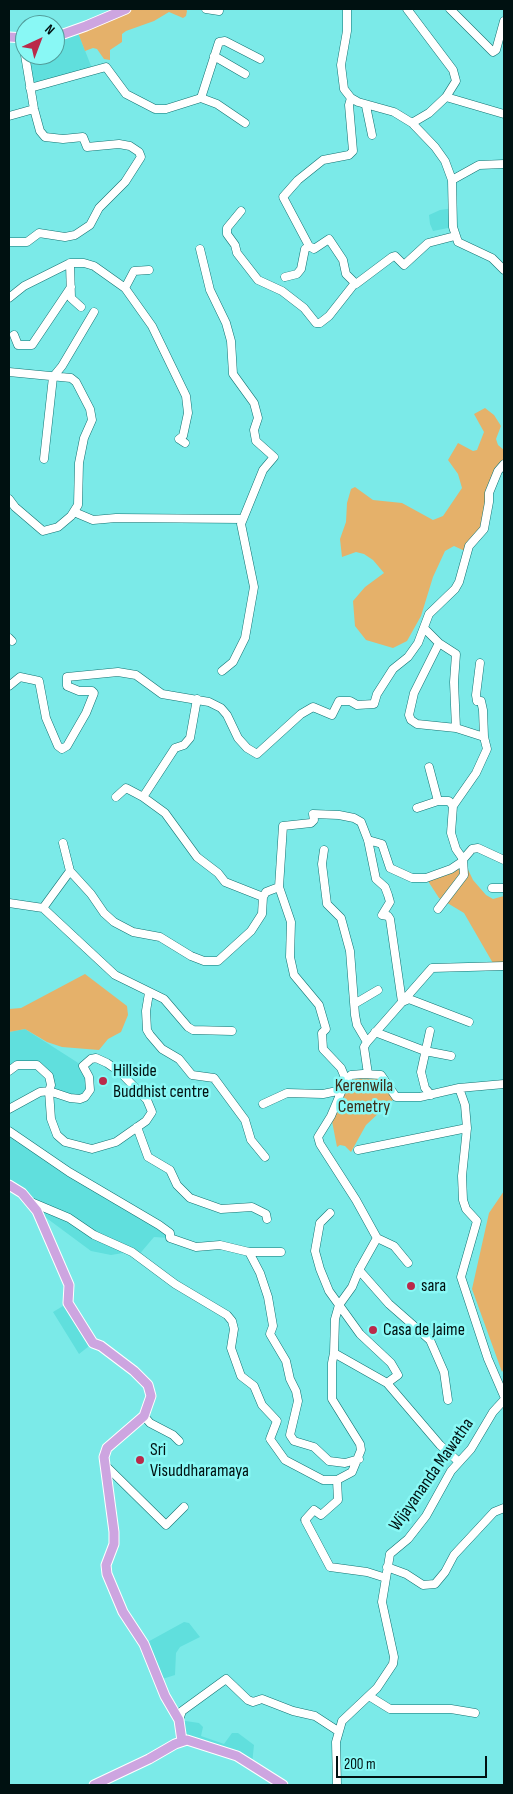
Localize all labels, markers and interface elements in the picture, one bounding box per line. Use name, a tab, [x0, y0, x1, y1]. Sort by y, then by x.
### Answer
north arrow	[15, 15, 65, 65]
text: N	[41, 21, 58, 38]
place label: Hillside Buddhist centre	[113, 1060, 209, 1102]
marker: Hillside Buddhist centre	[97, 1075, 109, 1087]
park label: Kerenwila Cemetry	[335, 1075, 393, 1118]
place label: sara	[421, 1275, 446, 1297]
marker: sara	[405, 1280, 417, 1292]
place label: Casa de Jaime	[383, 1319, 465, 1341]
marker: Casa de Jaime	[367, 1324, 379, 1336]
street label: Wijayananda Mawatha	[385, 1414, 479, 1536]
place label: Sri Visuddharamaya	[150, 1439, 249, 1482]
marker: Sri Visuddharamaya	[134, 1454, 146, 1466]
scale bar	[338, 1746, 489, 1778]
text: 200 m	[344, 1755, 376, 1774]

